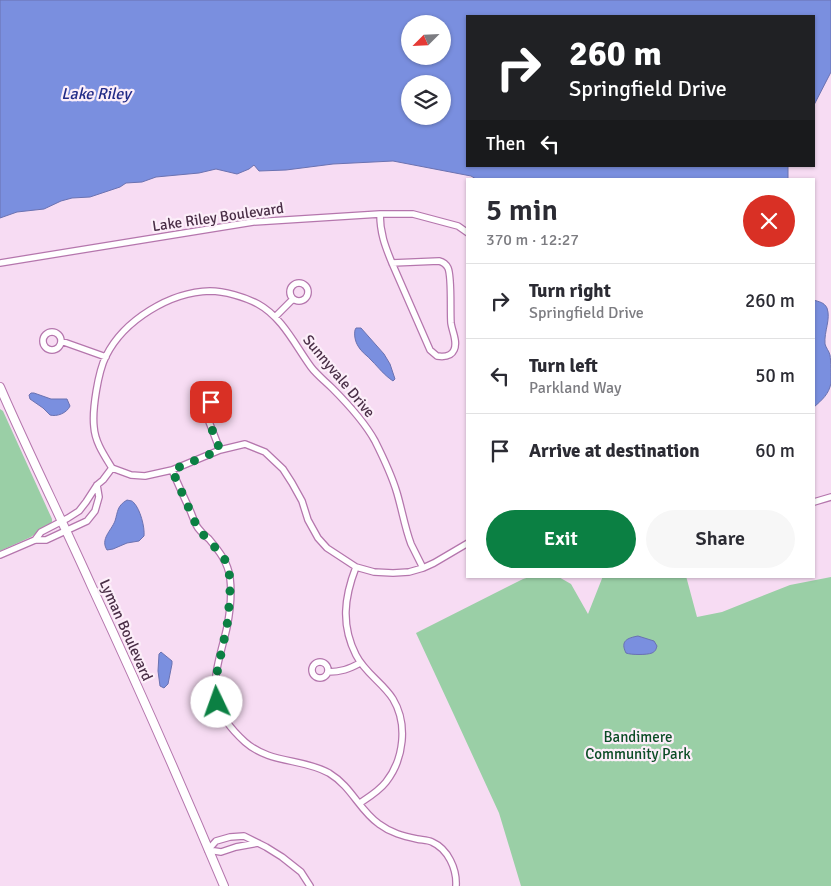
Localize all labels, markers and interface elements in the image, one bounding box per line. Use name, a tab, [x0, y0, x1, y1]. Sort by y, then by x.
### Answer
north arrow	[401, 15, 451, 65]
map controls	[401, 15, 451, 125]
text: 260 m	[569, 32, 662, 75]
icon: right	[486, 35, 551, 100]
button: layers	[401, 75, 451, 125]
text: Springfield Drive	[569, 75, 727, 102]
water label: Lake Riley	[61, 84, 133, 104]
icon: left	[536, 130, 564, 158]
text: Then	[486, 132, 526, 156]
text: 5 min	[486, 192, 558, 229]
button: close	[743, 195, 795, 247]
street label: Lake Riley Boulevard	[151, 199, 285, 235]
text: 370 m · 12:27	[486, 230, 579, 250]
text: Turn right	[529, 279, 611, 303]
icon: right	[486, 287, 514, 315]
text: 260 m	[745, 289, 795, 313]
text: Springfield Drive	[529, 303, 644, 323]
street label: Sunnyvale Drive	[299, 331, 379, 421]
text: Turn left	[529, 354, 598, 378]
icon: left	[486, 362, 514, 390]
text: 50 m	[755, 364, 795, 388]
text: Parkland Way	[529, 378, 621, 398]
pin	[190, 381, 232, 423]
icon: arrive	[197, 388, 225, 416]
icon: arrive	[486, 437, 514, 465]
text: Arrive at destination	[529, 439, 700, 463]
text: 60 m	[755, 439, 795, 463]
button: Exit	[486, 510, 636, 568]
button: Share	[646, 510, 795, 568]
street label: Lyman Boulevard	[95, 576, 157, 684]
position arrow	[190, 675, 242, 727]
park label: Bandimere Community Park	[585, 728, 691, 763]

